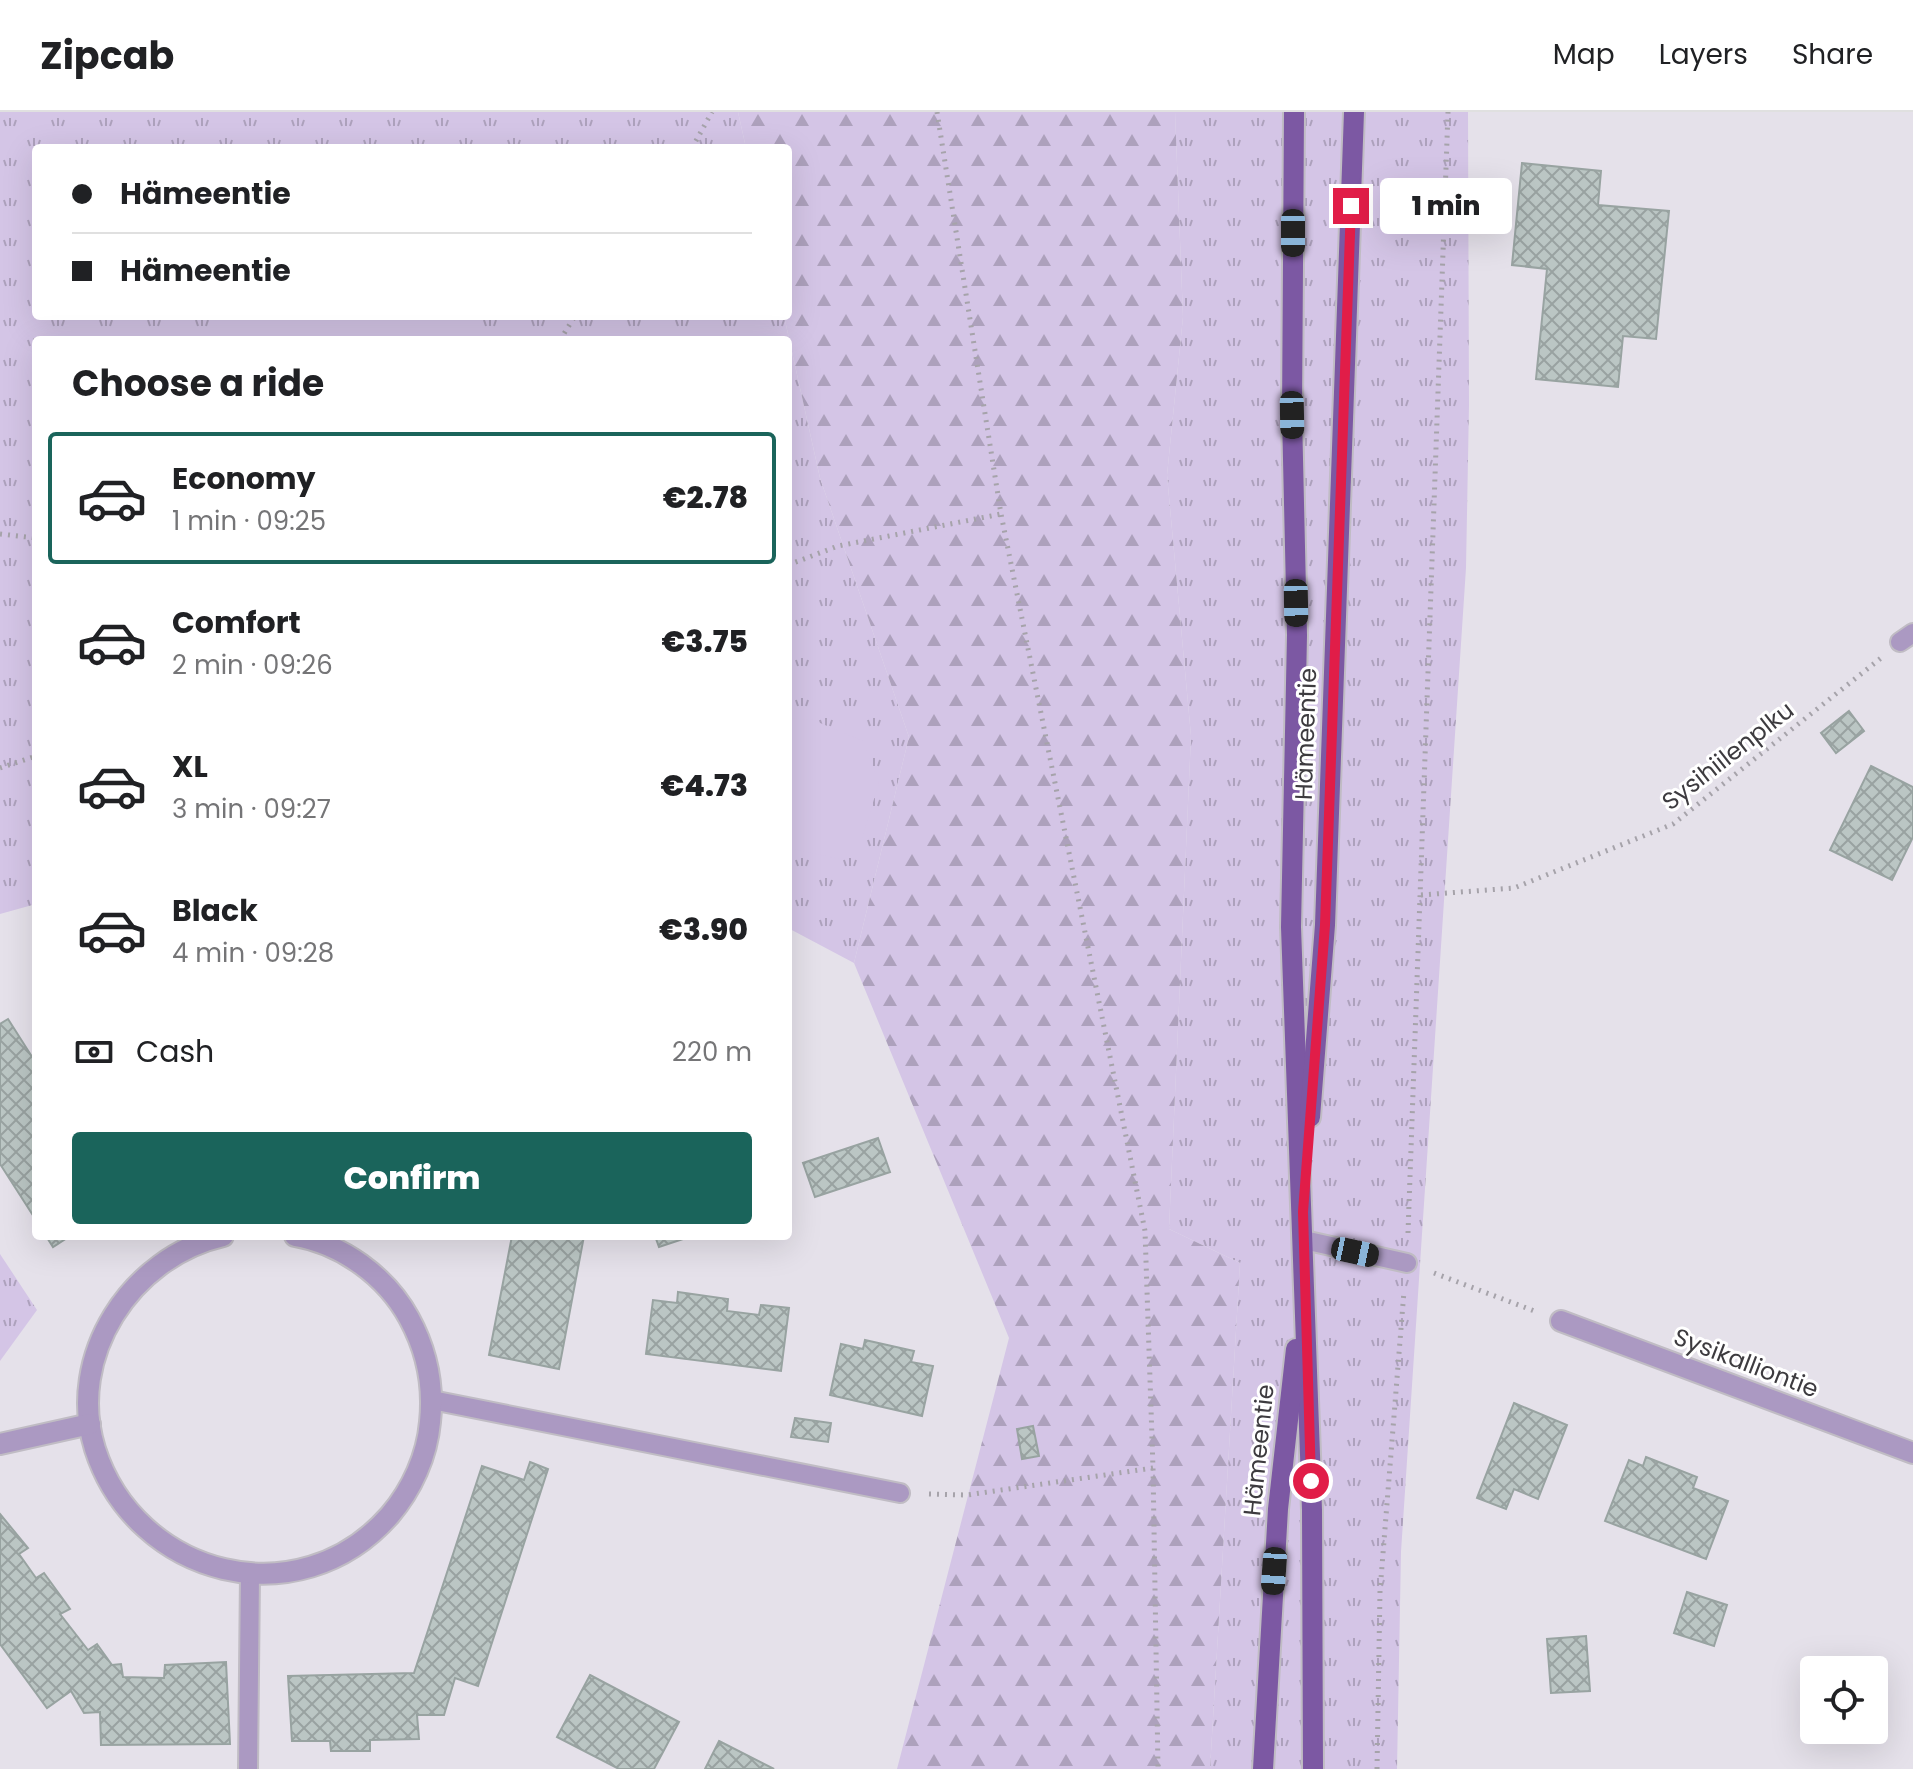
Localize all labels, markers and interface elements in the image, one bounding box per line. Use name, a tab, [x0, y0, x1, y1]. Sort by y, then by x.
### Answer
text: Zipcab	[40, 29, 174, 82]
text: Map	[1553, 35, 1615, 74]
text: Layers	[1659, 35, 1748, 74]
text: Share	[1792, 35, 1873, 74]
text: Hämeentie	[120, 172, 291, 215]
callout: 1 min	[1379, 178, 1511, 234]
route end	[1333, 188, 1369, 224]
text: 1 min	[1412, 188, 1480, 224]
car	[1281, 209, 1305, 257]
text: Hämeentie	[120, 249, 291, 292]
text: Choose a ride	[72, 358, 324, 409]
car	[1280, 391, 1304, 439]
text: Economy	[172, 457, 316, 500]
icon: car	[76, 462, 148, 534]
text: €2.78	[663, 476, 748, 519]
text: 1 min · 09:25	[172, 503, 326, 539]
car	[1284, 579, 1308, 627]
text: Comfort	[172, 601, 301, 644]
icon: car	[76, 606, 148, 678]
text: €3.75	[662, 620, 748, 663]
text: 2 min · 09:26	[172, 647, 333, 683]
street label: Hämeentie	[1287, 667, 1324, 801]
street label: Sysihiilenplku	[1655, 694, 1801, 818]
text: XL	[172, 745, 208, 788]
icon: car	[76, 750, 148, 822]
text: €4.73	[660, 764, 748, 807]
text: 3 min · 09:27	[172, 791, 331, 827]
text: Black	[172, 889, 258, 932]
icon: car	[76, 894, 148, 966]
text: €3.90	[659, 908, 748, 951]
text: 4 min · 09:28	[172, 935, 334, 971]
icon: cash	[72, 1030, 116, 1074]
text: Cash	[136, 1030, 214, 1073]
text: 220 m	[672, 1034, 752, 1070]
button: Confirm	[72, 1132, 752, 1224]
car	[1329, 1235, 1381, 1269]
street label: Sysikalliontie	[1669, 1320, 1823, 1405]
street label: Hämeentie	[1235, 1382, 1282, 1517]
route start	[1293, 1463, 1329, 1499]
car	[1260, 1546, 1288, 1596]
map controls	[1800, 1656, 1888, 1744]
button: locate	[1800, 1656, 1888, 1744]

